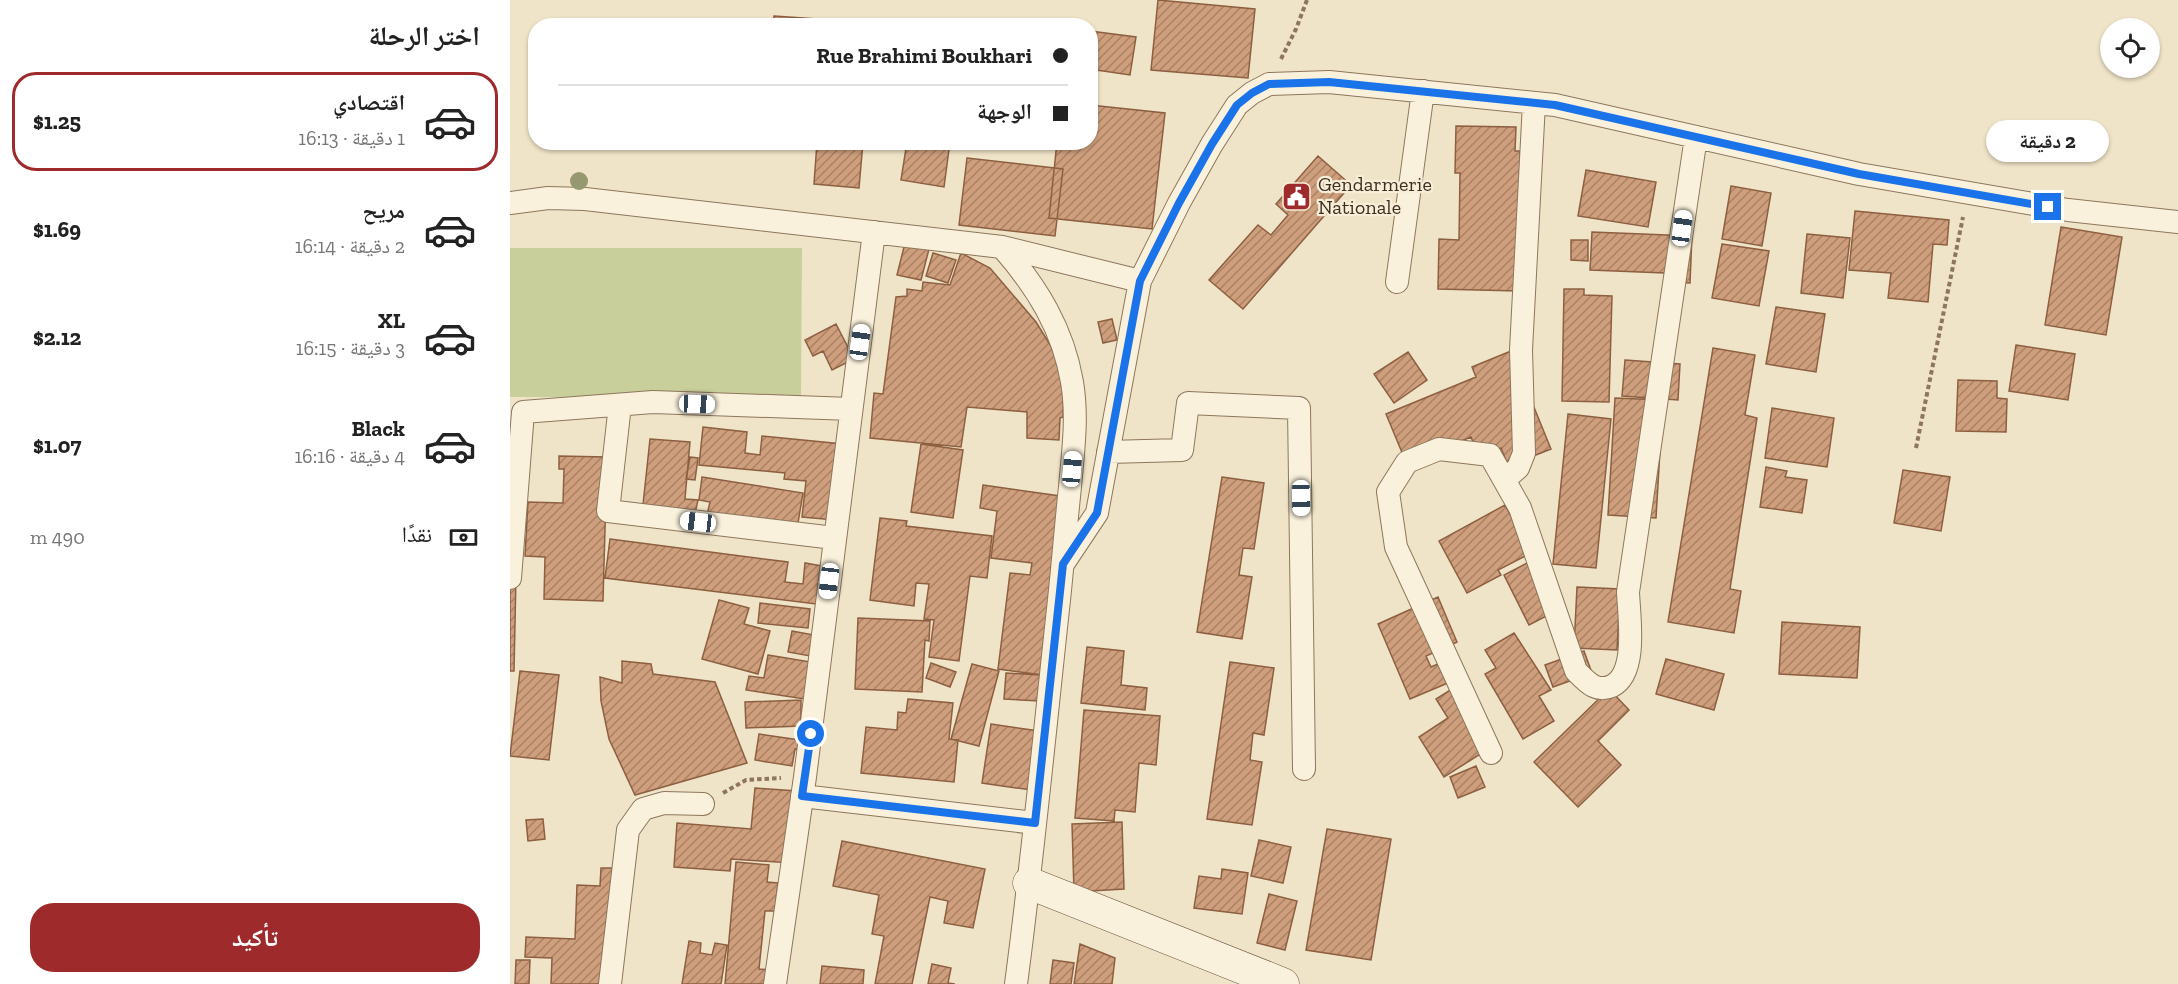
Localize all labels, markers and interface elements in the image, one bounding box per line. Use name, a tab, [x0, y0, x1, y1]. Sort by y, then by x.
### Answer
map controls	[2100, 18, 2160, 78]
button: locate	[2100, 18, 2160, 78]
text: اختر الرحلة	[368, 20, 480, 52]
text: Rue Brahimi Boukhari	[816, 42, 1032, 69]
text: اقتصادي	[333, 89, 405, 116]
icon: car	[423, 95, 477, 149]
text: الوجهة	[977, 98, 1032, 125]
text: $1.25	[33, 108, 81, 135]
callout: 2 دقيقة	[1986, 120, 2110, 162]
text: 1 دقيقة · 16:13	[298, 126, 405, 150]
text: 2 دقيقة	[2019, 129, 2076, 153]
place label: Gendarmerie Nationale	[1318, 172, 1432, 219]
public building icon: Gendarmerie Nationale	[1281, 180, 1313, 212]
route end	[2034, 193, 2061, 220]
text: مريح	[362, 197, 405, 224]
icon: car	[423, 203, 477, 257]
car	[1671, 209, 1693, 247]
text: $1.69	[33, 216, 81, 243]
text: 2 دقيقة · 16:14	[295, 234, 405, 258]
text: XL	[378, 307, 405, 334]
icon: car	[423, 311, 477, 365]
car	[849, 323, 871, 361]
text: $2.12	[33, 324, 81, 351]
text: 3 دقيقة · 16:15	[296, 336, 405, 360]
car	[679, 394, 715, 414]
text: Black	[351, 415, 405, 442]
icon: car	[423, 419, 477, 473]
text: $1.07	[33, 432, 81, 459]
text: 4 دقيقة · 16:16	[294, 444, 405, 468]
car	[1061, 450, 1083, 488]
car	[1292, 480, 1310, 516]
car	[679, 511, 717, 533]
text: نقدًا	[402, 521, 432, 548]
icon: cash	[447, 521, 480, 554]
text: 490 m	[30, 525, 85, 549]
car	[818, 562, 840, 600]
route start	[797, 720, 824, 747]
button: تأكيد	[30, 903, 480, 972]

